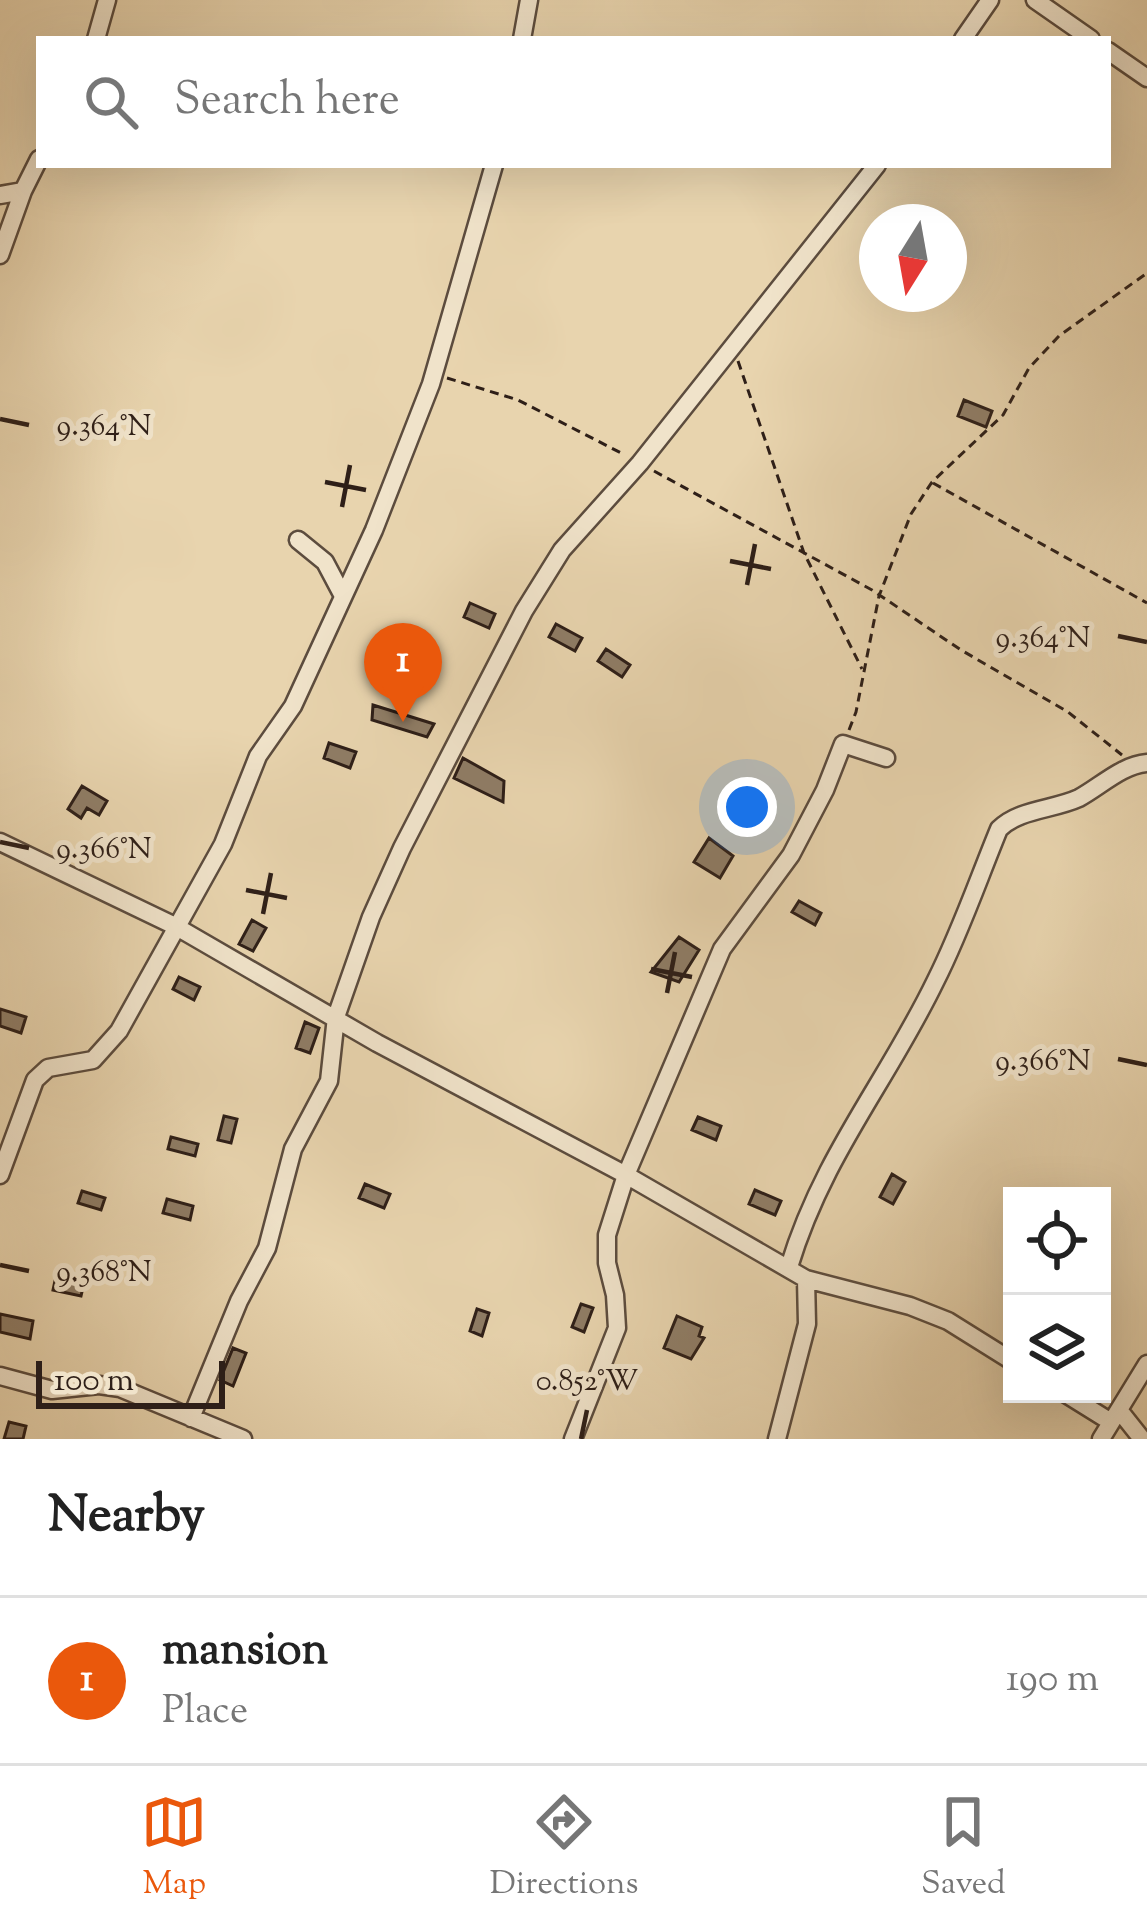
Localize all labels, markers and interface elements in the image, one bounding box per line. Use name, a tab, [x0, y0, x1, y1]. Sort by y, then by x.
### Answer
search box	[36, 36, 1111, 168]
icon: search	[78, 69, 144, 135]
text: Search here	[174, 70, 400, 135]
north arrow	[859, 204, 967, 312]
text: 9.364°N	[57, 406, 151, 449]
text: 9.364°N	[996, 618, 1090, 661]
pin: 1	[364, 623, 442, 722]
your location	[717, 777, 777, 837]
text: 9.366°N	[56, 829, 152, 872]
text: 9.366°N	[995, 1041, 1091, 1084]
map controls	[1003, 1187, 1111, 1403]
button: locate	[1003, 1187, 1111, 1295]
text: 9.368°N	[56, 1252, 152, 1295]
button: layers	[1003, 1295, 1111, 1403]
scale bar	[36, 1355, 225, 1408]
text: 100 m	[54, 1358, 134, 1406]
text: 0.852°W	[536, 1361, 638, 1404]
text: Nearby	[48, 1481, 205, 1554]
text: mansion	[162, 1620, 328, 1685]
text: 1	[80, 1653, 94, 1709]
text: 190 m	[1006, 1653, 1099, 1709]
text: Place	[162, 1685, 248, 1741]
tab: Map	[141, 1789, 207, 1909]
tab: Directions	[490, 1789, 639, 1909]
tab: Saved	[921, 1789, 1006, 1909]

